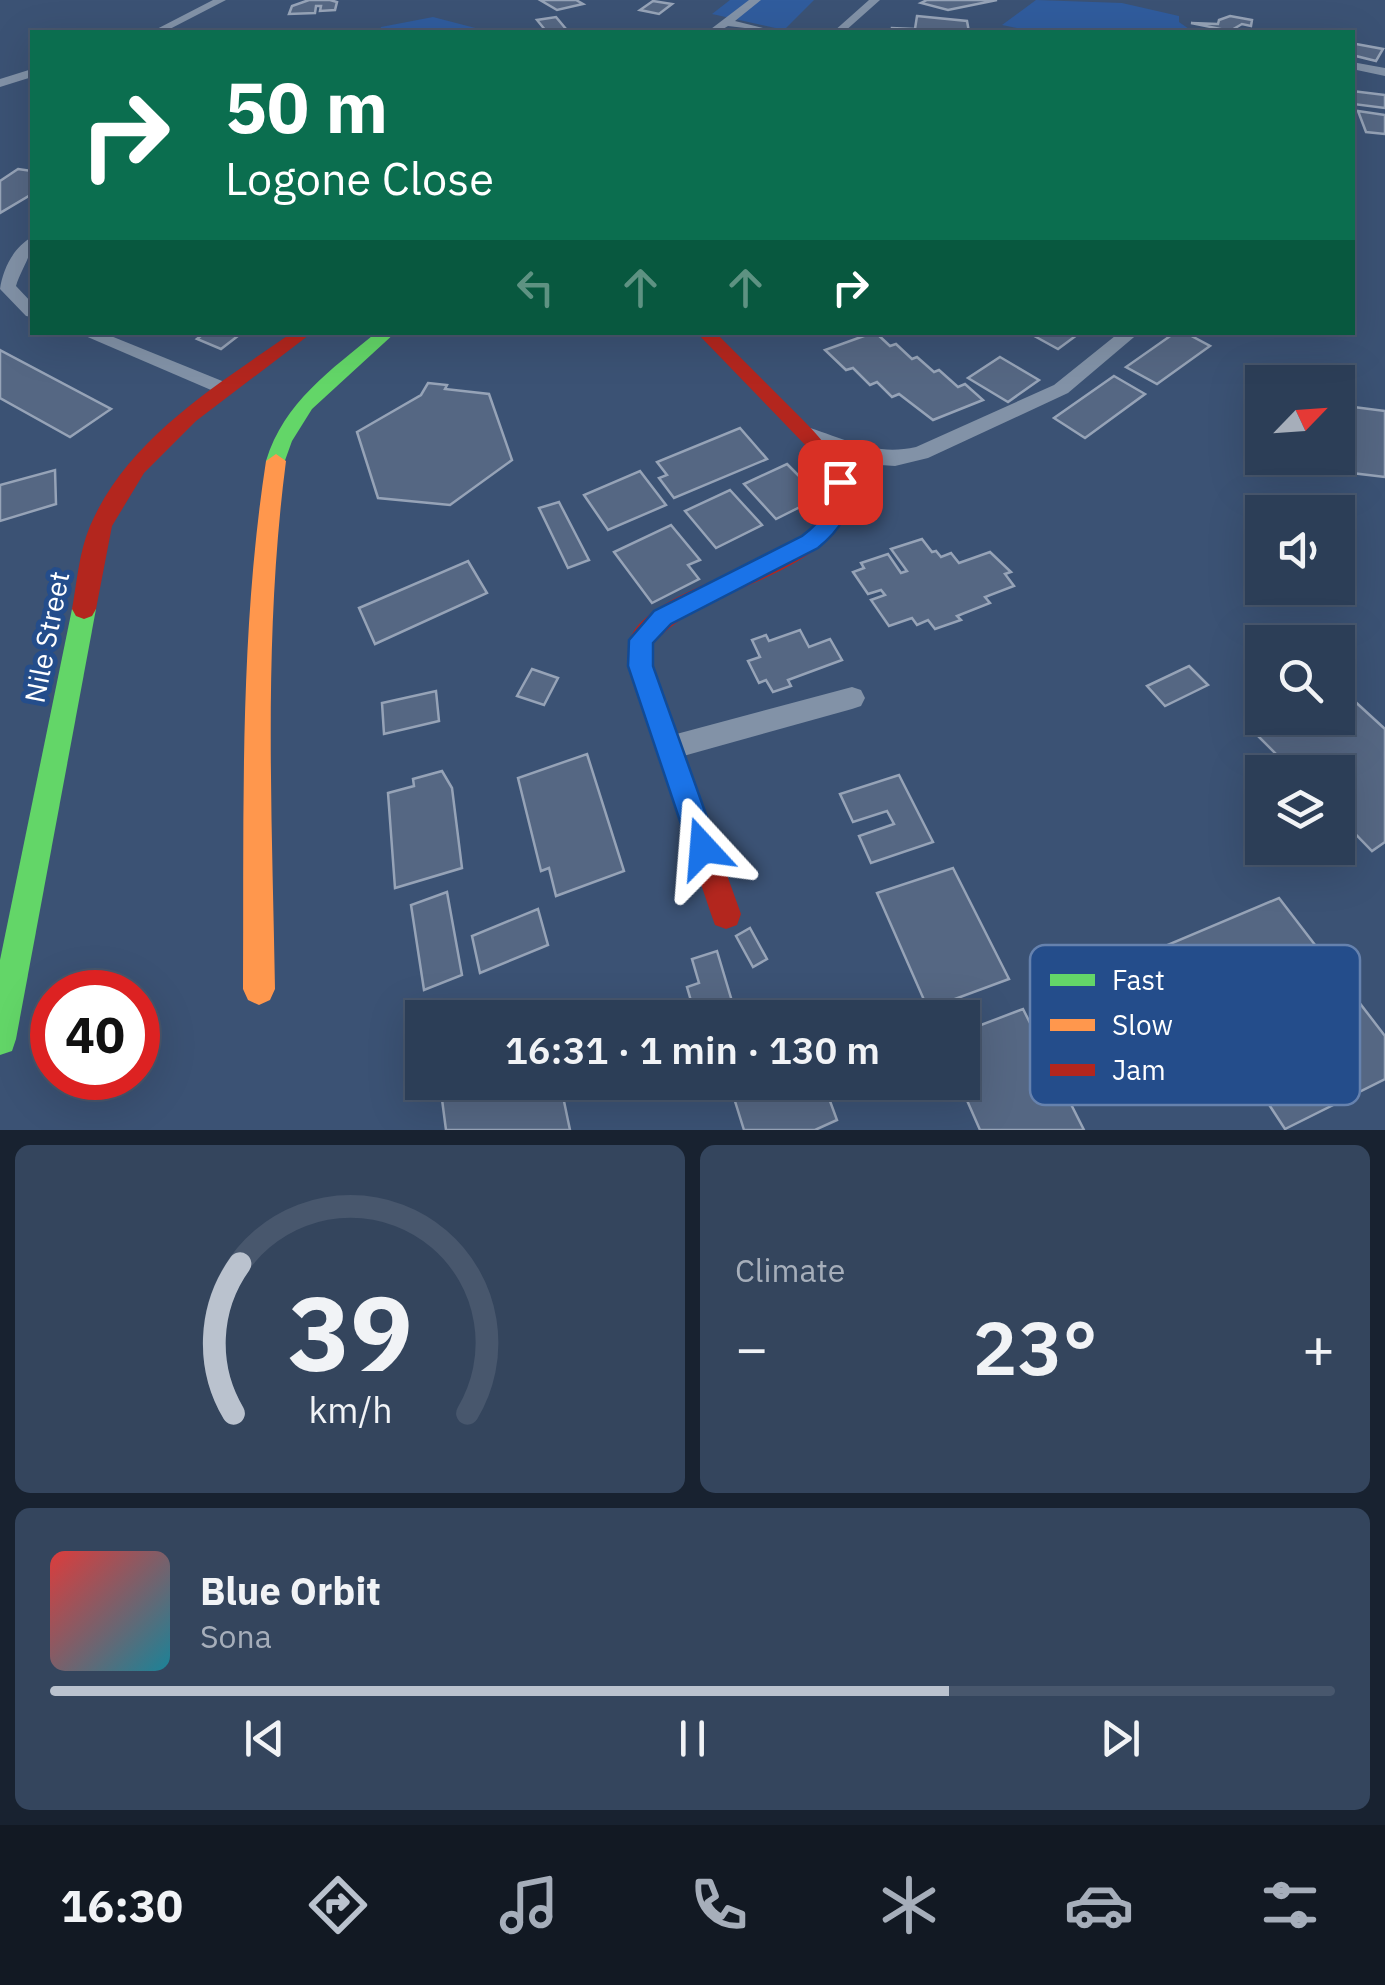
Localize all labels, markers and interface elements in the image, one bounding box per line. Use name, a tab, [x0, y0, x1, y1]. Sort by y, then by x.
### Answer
text: 50 m	[225, 61, 388, 152]
icon: right	[60, 70, 190, 200]
text: Logone Close	[225, 149, 494, 207]
icon: left	[508, 260, 563, 315]
icon: ahead	[613, 260, 668, 315]
icon: ahead	[718, 260, 773, 315]
icon: right	[823, 260, 878, 315]
north arrow	[1245, 365, 1355, 475]
map controls	[1245, 365, 1355, 865]
pin	[798, 440, 883, 525]
icon: arrive	[813, 455, 868, 510]
button: sound	[1245, 495, 1355, 605]
street label: Nile Street	[16, 568, 77, 706]
button: search	[1245, 625, 1355, 735]
button: layers	[1245, 755, 1355, 865]
position arrow	[651, 796, 755, 900]
legend	[1030, 945, 1360, 1105]
text: Fast	[1112, 961, 1165, 998]
speed limit sign: 40	[30, 970, 160, 1100]
text: Slow	[1112, 1006, 1173, 1043]
text: 16:31 · 1 min · 130 m	[505, 1025, 880, 1074]
text: Jam	[1112, 1051, 1166, 1088]
text: Climate	[735, 1249, 845, 1291]
text: 39	[288, 1264, 412, 1400]
text: 23°	[972, 1298, 1098, 1396]
text: −	[735, 1312, 768, 1383]
text: +	[1302, 1312, 1335, 1383]
text: km/h	[308, 1386, 392, 1433]
text: Blue Orbit	[200, 1566, 381, 1615]
text: Sona	[200, 1615, 272, 1657]
icon: previous	[237, 1711, 292, 1766]
icon: pause	[665, 1711, 720, 1766]
icon: next	[1093, 1711, 1148, 1766]
icon: directions	[303, 1870, 373, 1940]
icon: music	[494, 1870, 564, 1940]
icon: phone	[684, 1870, 754, 1940]
icon: climate	[874, 1870, 944, 1940]
icon: car	[1064, 1870, 1134, 1940]
icon: filters	[1255, 1870, 1325, 1940]
text: 16:30	[60, 1876, 183, 1934]

